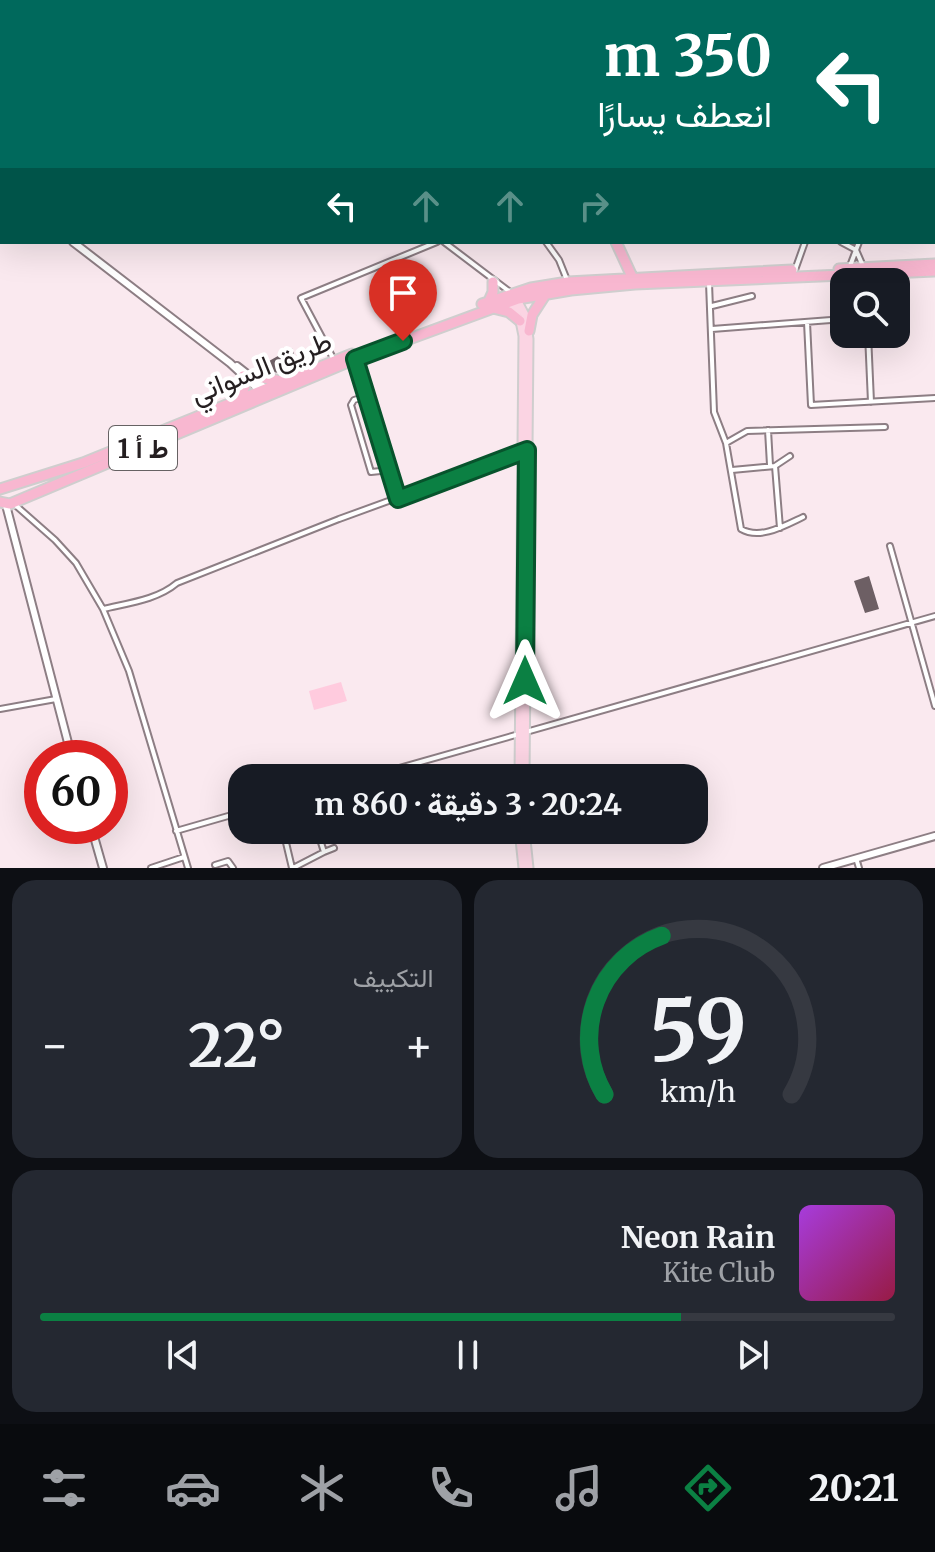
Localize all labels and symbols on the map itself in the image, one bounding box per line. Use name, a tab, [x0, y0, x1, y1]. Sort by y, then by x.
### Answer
pin	[369, 259, 437, 341]
street label: طريق السواني	[185, 322, 339, 416]
road number: ط أ 1	[109, 426, 177, 470]
position arrow	[483, 639, 567, 723]
speed limit sign: 60	[24, 740, 128, 844]

